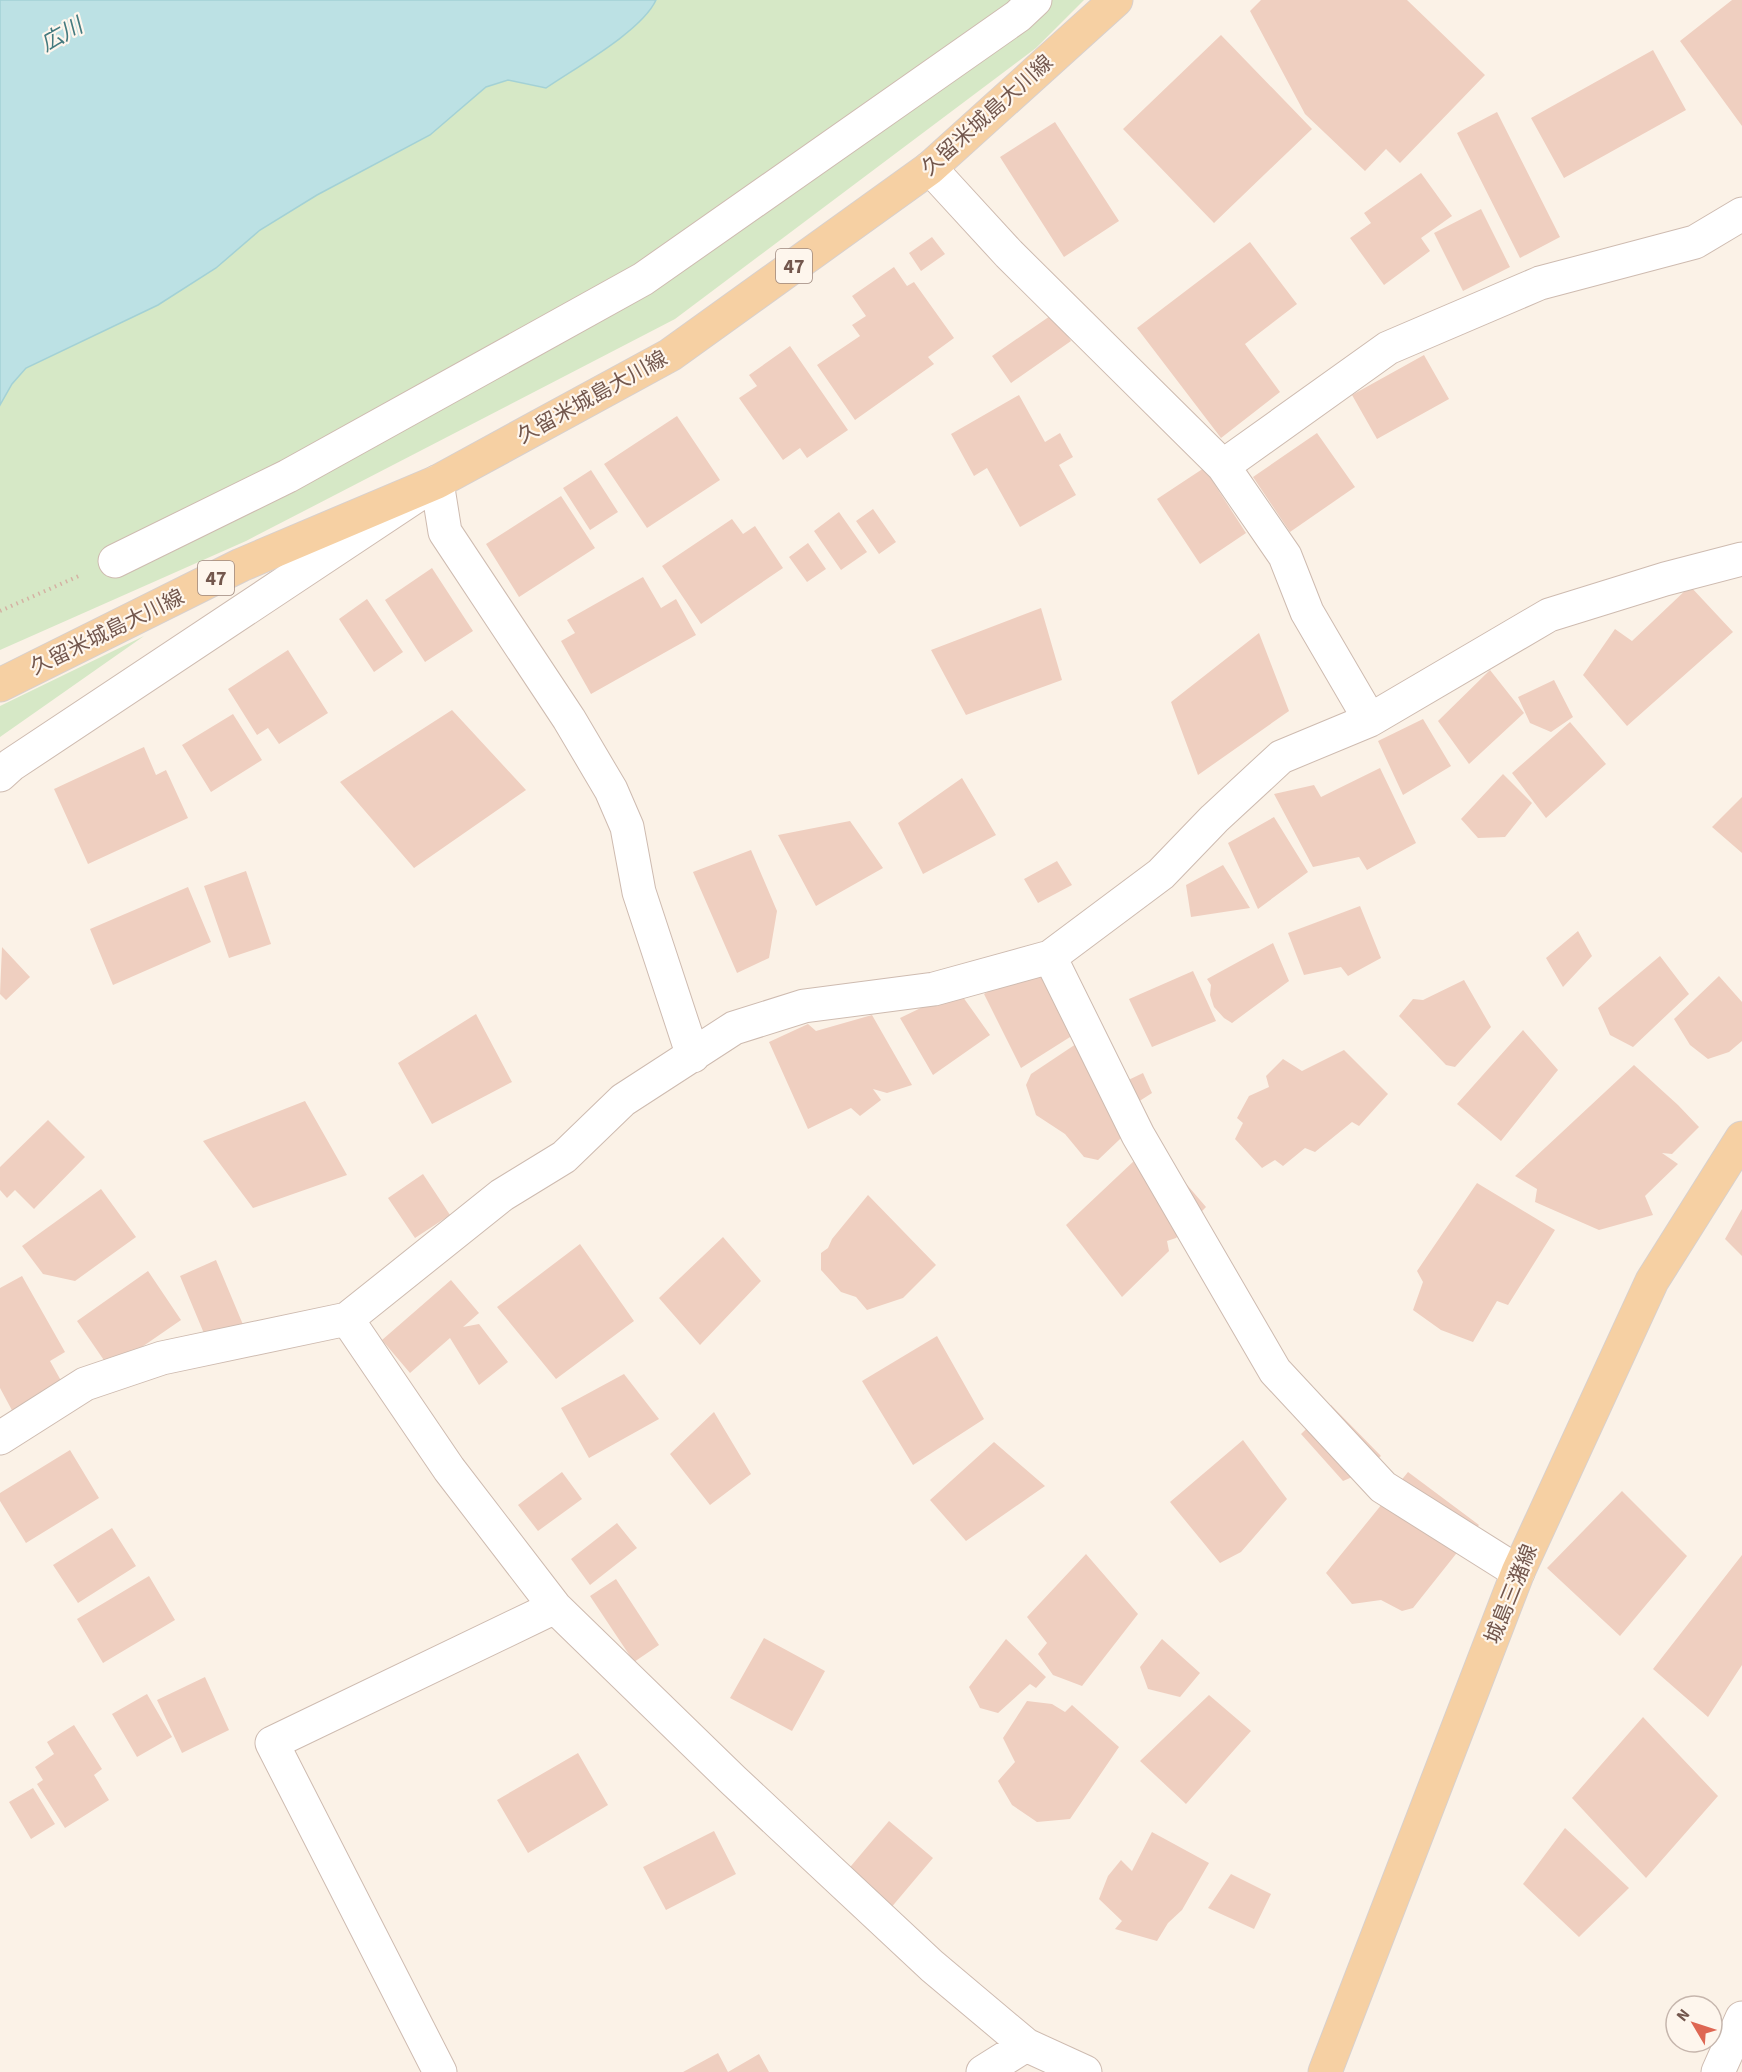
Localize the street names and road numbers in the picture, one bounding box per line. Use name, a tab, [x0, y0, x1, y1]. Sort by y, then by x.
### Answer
street label: 久留米城島大川線	[915, 48, 1059, 182]
road number: 47	[776, 249, 812, 283]
street label: 久留米城島大川線	[511, 343, 673, 451]
road number: 47	[198, 561, 234, 595]
street label: 久留米城島大川線	[25, 582, 189, 682]
street label: 城島三潴線	[1477, 1540, 1545, 1648]

